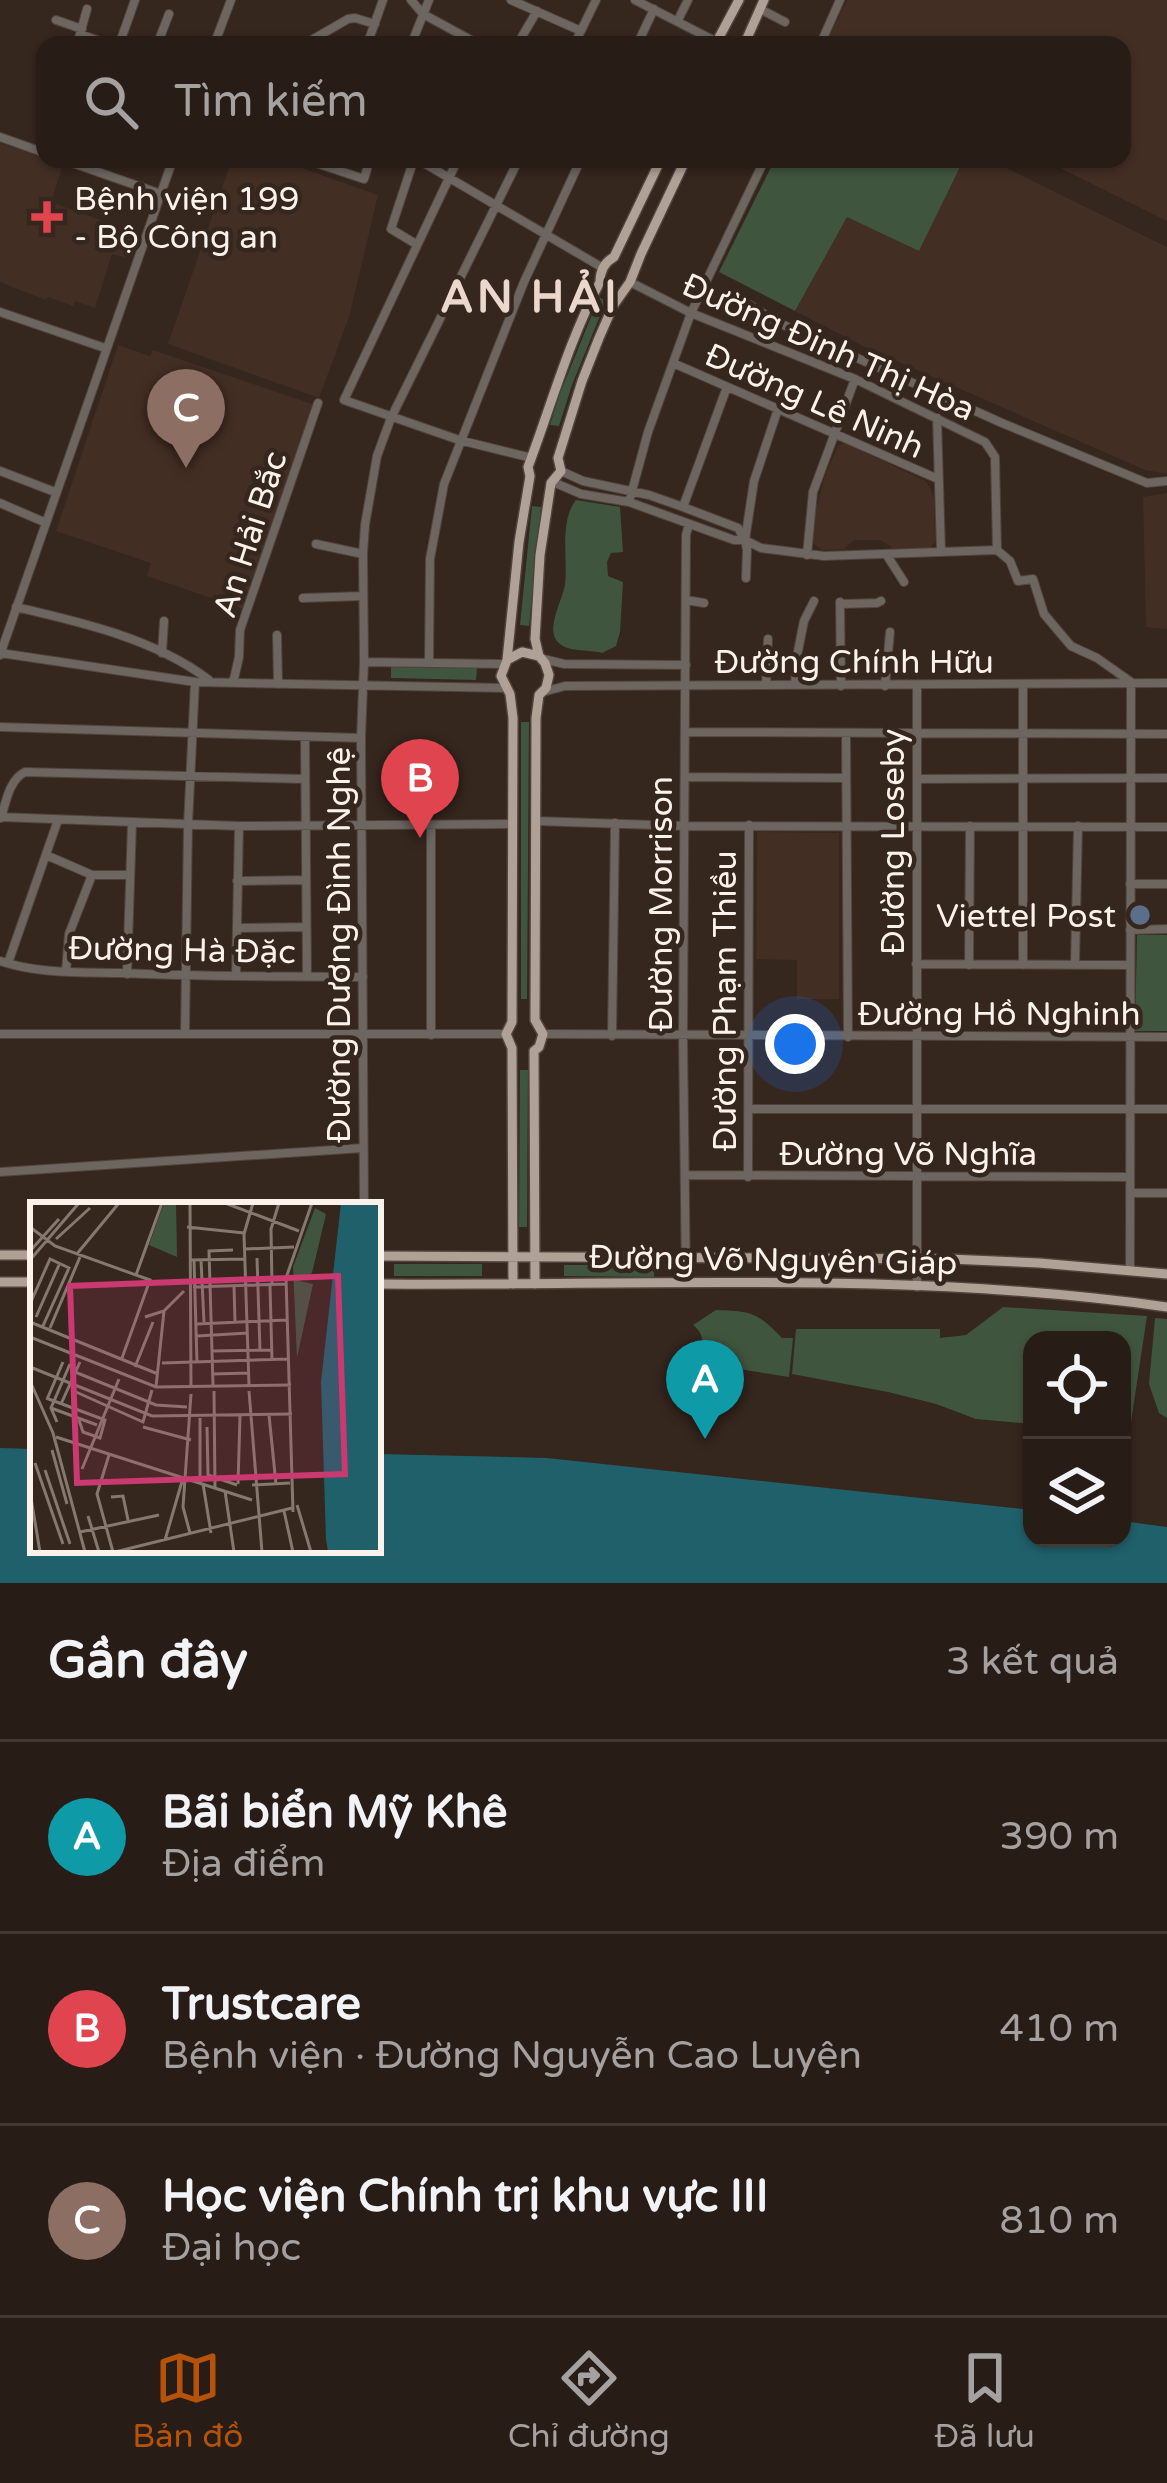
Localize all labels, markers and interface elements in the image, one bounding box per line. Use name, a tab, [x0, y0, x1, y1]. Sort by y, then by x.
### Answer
search box	[36, 36, 1131, 168]
icon: search	[78, 69, 144, 135]
text: Tìm kiếm	[174, 75, 368, 129]
place label: Bệnh viện 199 - Bộ Công an	[74, 180, 299, 257]
marker: Bệnh viện 199 - Bộ Công an	[31, 201, 63, 233]
street label: Đường Đinh Thị Hòa	[676, 265, 981, 429]
district label: AN HẢI	[440, 269, 620, 325]
street label: Đường Lê Ninh	[699, 336, 930, 467]
pin: C	[147, 369, 225, 468]
street label: An Hải Bắc	[205, 446, 296, 622]
street label: Đường Chính Hữu	[714, 643, 994, 682]
street label: Đường Loseby	[874, 729, 913, 955]
pin: B	[381, 739, 459, 838]
street label: Đường Dương Đình Nghệ	[320, 747, 359, 1143]
street label: Đường Morrison	[642, 776, 681, 1032]
street label: Đường Phạm Thiều	[706, 850, 745, 1152]
place label: Viettel Post	[936, 897, 1116, 936]
marker: Viettel Post	[1127, 902, 1153, 928]
street label: Đường Hà Đặc	[68, 929, 296, 972]
street label: Đường Hồ Nghinh	[857, 995, 1141, 1034]
your location	[765, 1014, 825, 1074]
street label: Đường Võ Nghĩa	[779, 1135, 1037, 1174]
inset map	[30, 1202, 381, 1553]
street label: Đường Võ Nguyên Giáp	[588, 1238, 958, 1283]
map controls	[1023, 1331, 1131, 1547]
button: locate	[1023, 1331, 1131, 1439]
pin: A	[666, 1340, 744, 1439]
button: layers	[1023, 1439, 1131, 1547]
text: Gần đây	[48, 1630, 248, 1692]
text: 3 kết quả	[946, 1638, 1119, 1685]
text: Bãi biển Mỹ Khê	[162, 1786, 508, 1840]
text: A	[72, 1813, 102, 1860]
text: 390 m	[1000, 1813, 1119, 1860]
text: Địa điểm	[162, 1840, 325, 1887]
text: Trustcare	[162, 1978, 361, 2032]
text: B	[73, 2005, 101, 2052]
text: 410 m	[1000, 2005, 1119, 2052]
text: Bệnh viện · Đường Nguyễn Cao Luyện	[162, 2032, 862, 2079]
text: Học viện Chính trị khu vực III	[162, 2170, 768, 2224]
text: C	[73, 2197, 101, 2244]
text: 810 m	[1000, 2197, 1119, 2244]
text: Đại học	[162, 2224, 301, 2271]
tab: Bản đồ	[132, 2345, 243, 2456]
tab: Chỉ đường	[508, 2345, 670, 2456]
tab: Đã lưu	[934, 2345, 1035, 2456]

